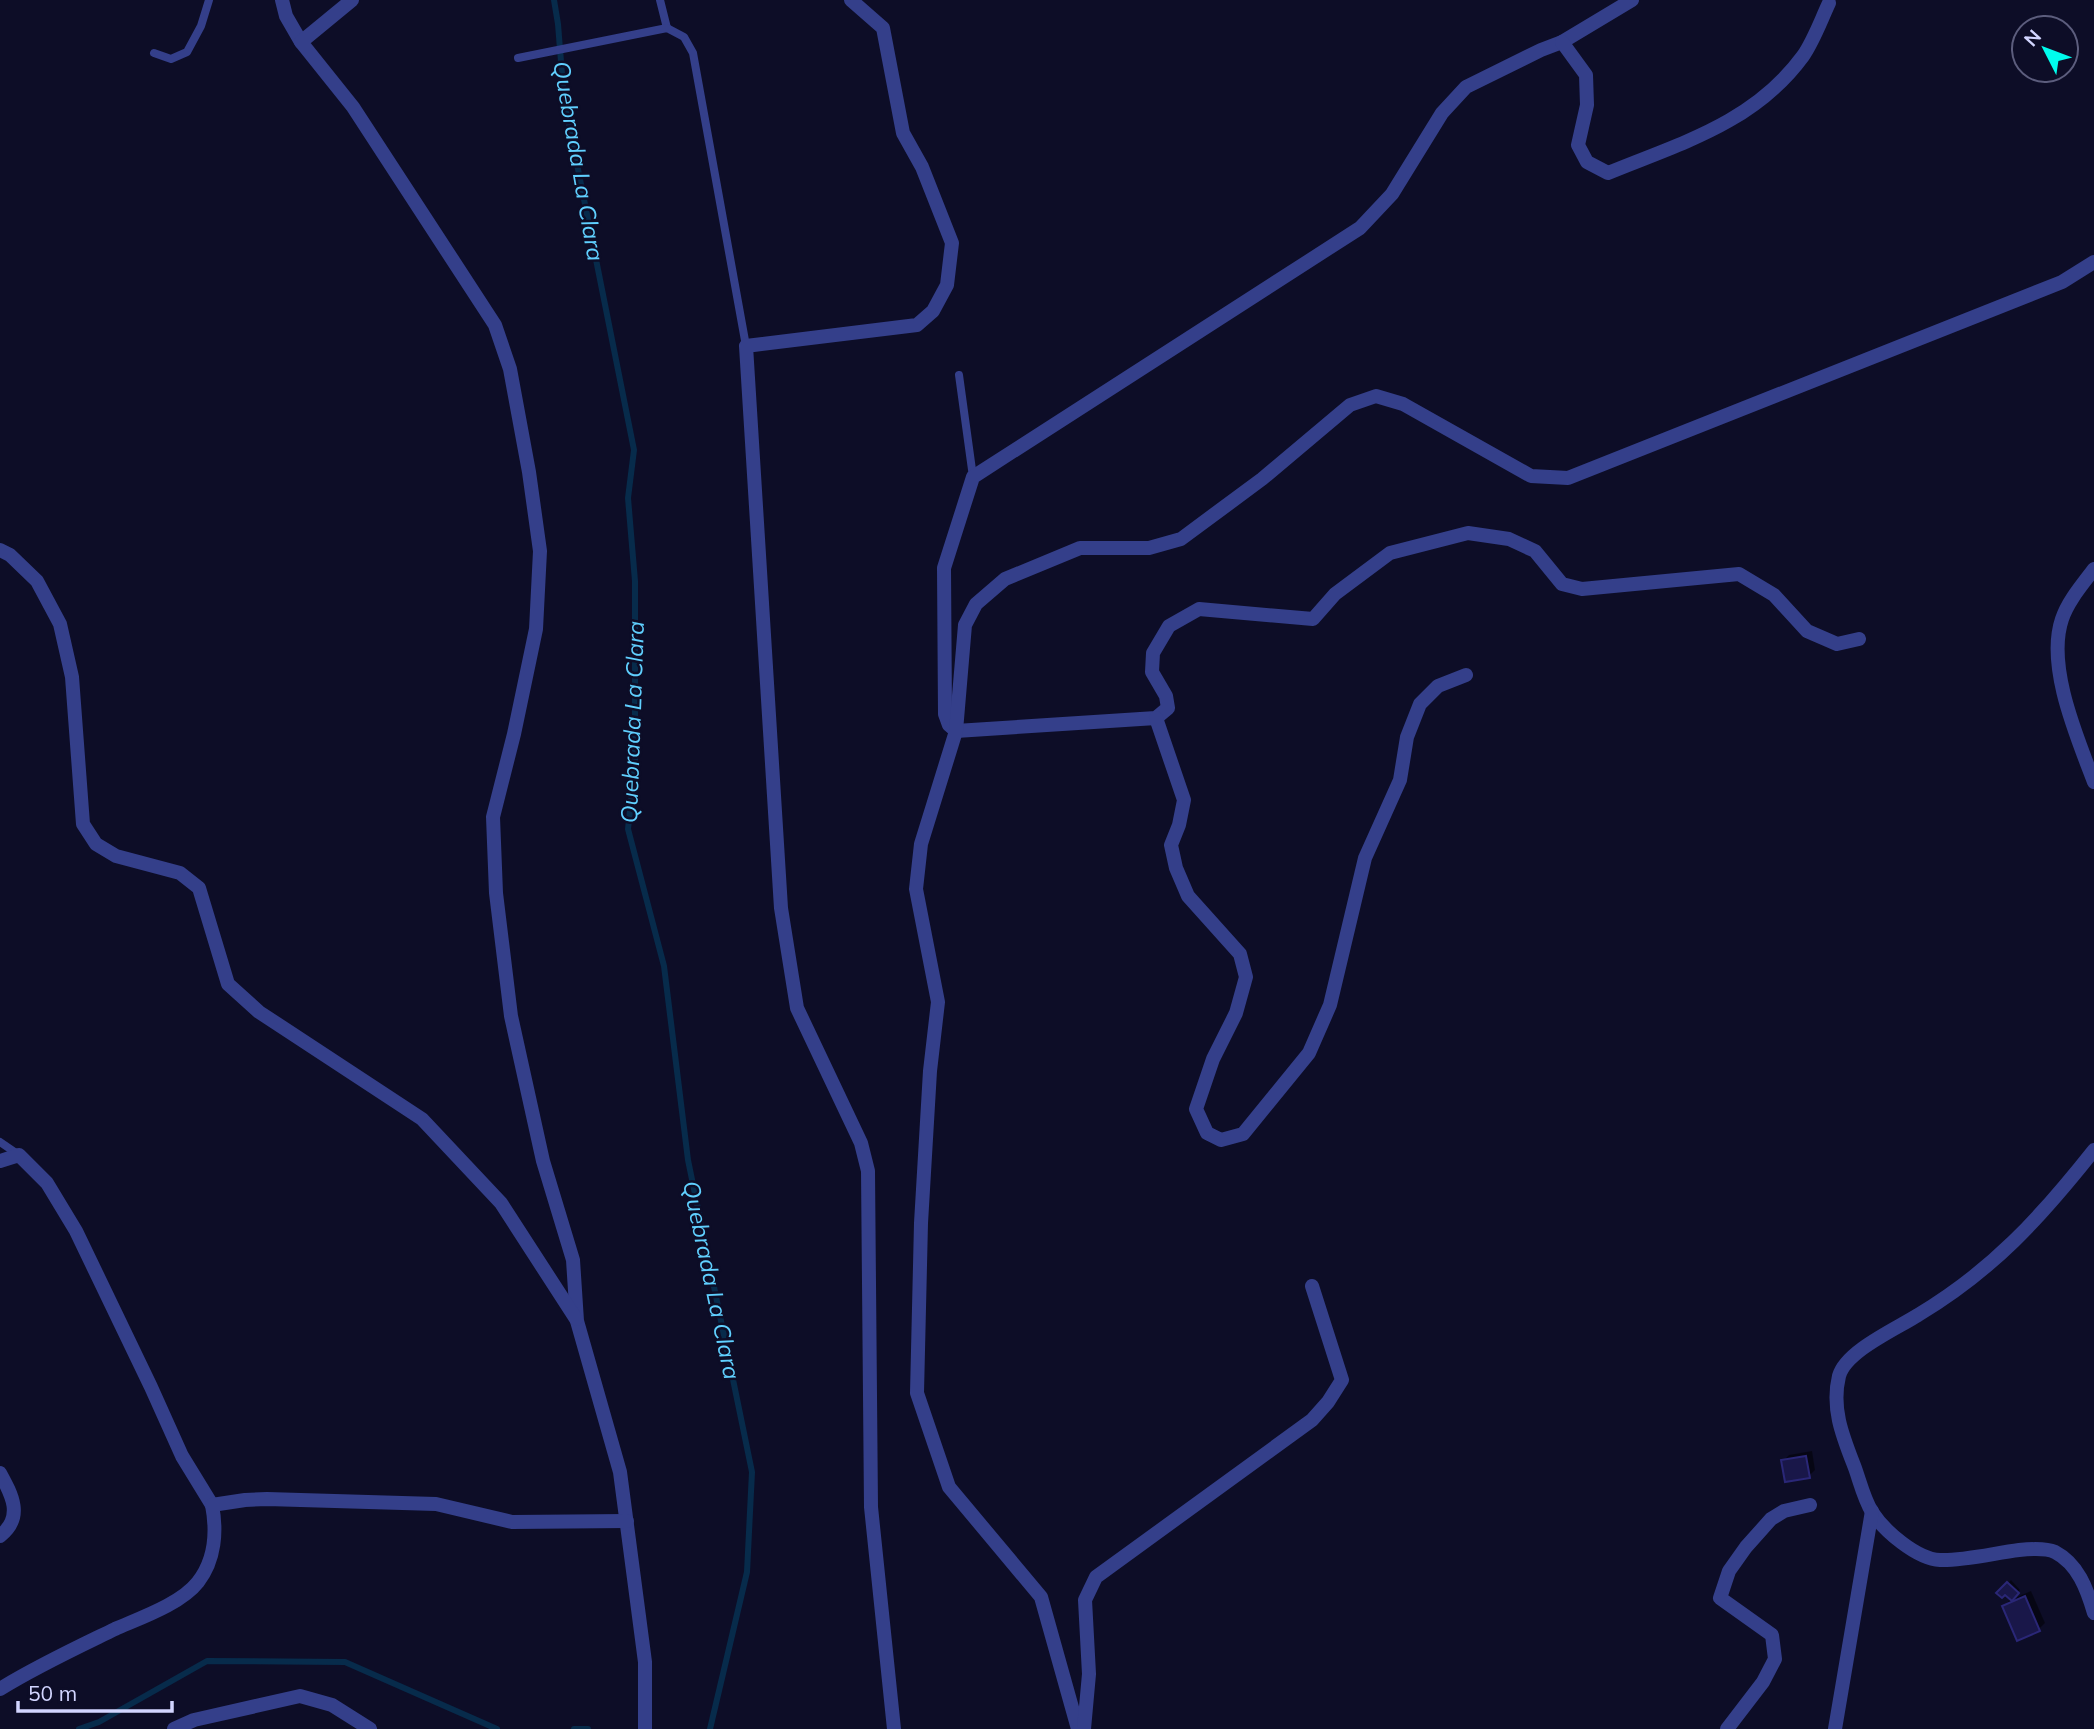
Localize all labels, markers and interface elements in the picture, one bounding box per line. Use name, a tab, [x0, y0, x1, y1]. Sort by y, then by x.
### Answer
north arrow	[2010, 14, 2080, 84]
text: N	[2019, 24, 2046, 51]
water label: Quebrada La Clara	[547, 59, 611, 263]
water label: Quebrada La Clara	[614, 620, 650, 824]
water label: Quebrada La Clara	[677, 1178, 747, 1382]
scale bar	[18, 1670, 172, 1714]
text: 50 m	[28, 1680, 77, 1706]

